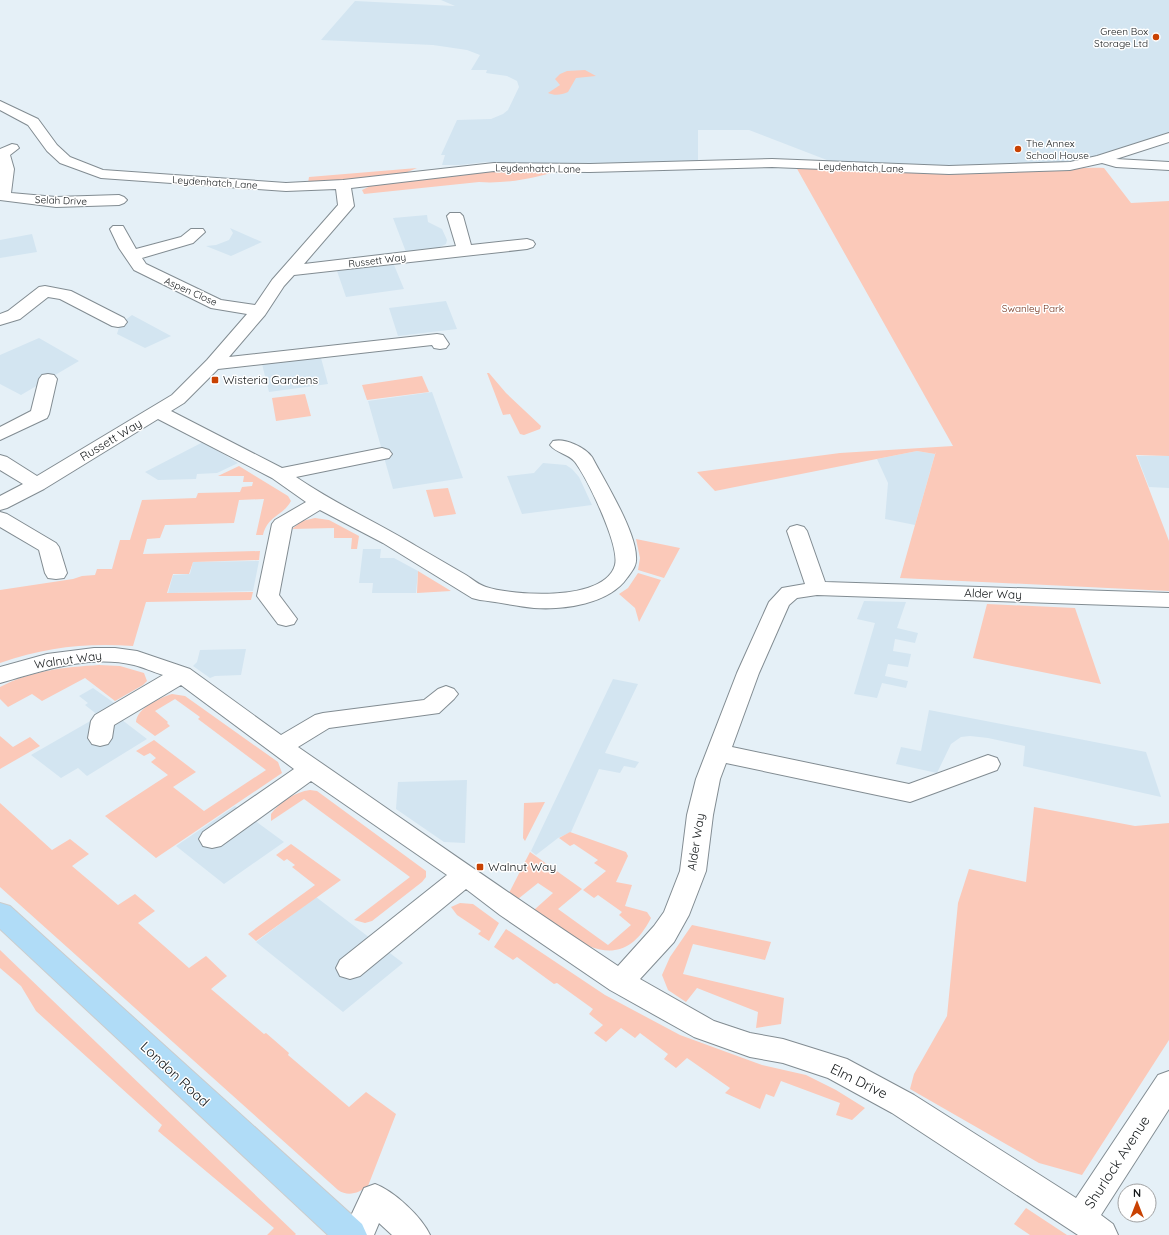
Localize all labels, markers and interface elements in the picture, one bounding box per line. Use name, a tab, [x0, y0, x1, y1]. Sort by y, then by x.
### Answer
place label: Green Box Storage Ltd	[1094, 25, 1148, 50]
marker: Green Box Storage Ltd	[1151, 32, 1161, 42]
place label: The Annex School House	[1026, 137, 1089, 162]
marker: The Annex School House	[1013, 144, 1023, 154]
street label: Leydenhatch Lane	[818, 160, 904, 176]
street label: Leydenhatch Lane	[495, 161, 581, 176]
street label: Leydenhatch Lane	[172, 173, 258, 192]
street label: Selah Drive	[35, 193, 88, 208]
street label: Russett Way	[347, 251, 407, 270]
street label: Aspen Close	[162, 274, 220, 309]
park label: Swanley Park	[1002, 302, 1064, 315]
place label: Wisteria Gardens	[223, 372, 318, 387]
marker: Wisteria Gardens	[210, 375, 220, 385]
street label: Russett Way	[77, 415, 145, 464]
street label: Alder Way	[964, 585, 1022, 602]
street label: Walnut Way	[33, 647, 103, 672]
street label: Alder Way	[684, 812, 707, 872]
place label: Walnut Way	[488, 859, 556, 874]
marker: Walnut Way	[475, 862, 485, 872]
street label: London Road	[137, 1038, 213, 1110]
street label: Elm Drive	[827, 1059, 891, 1103]
street label: Shurlock Avenue	[1080, 1112, 1154, 1212]
north arrow	[1117, 1183, 1157, 1223]
text: N	[1133, 1186, 1141, 1200]

